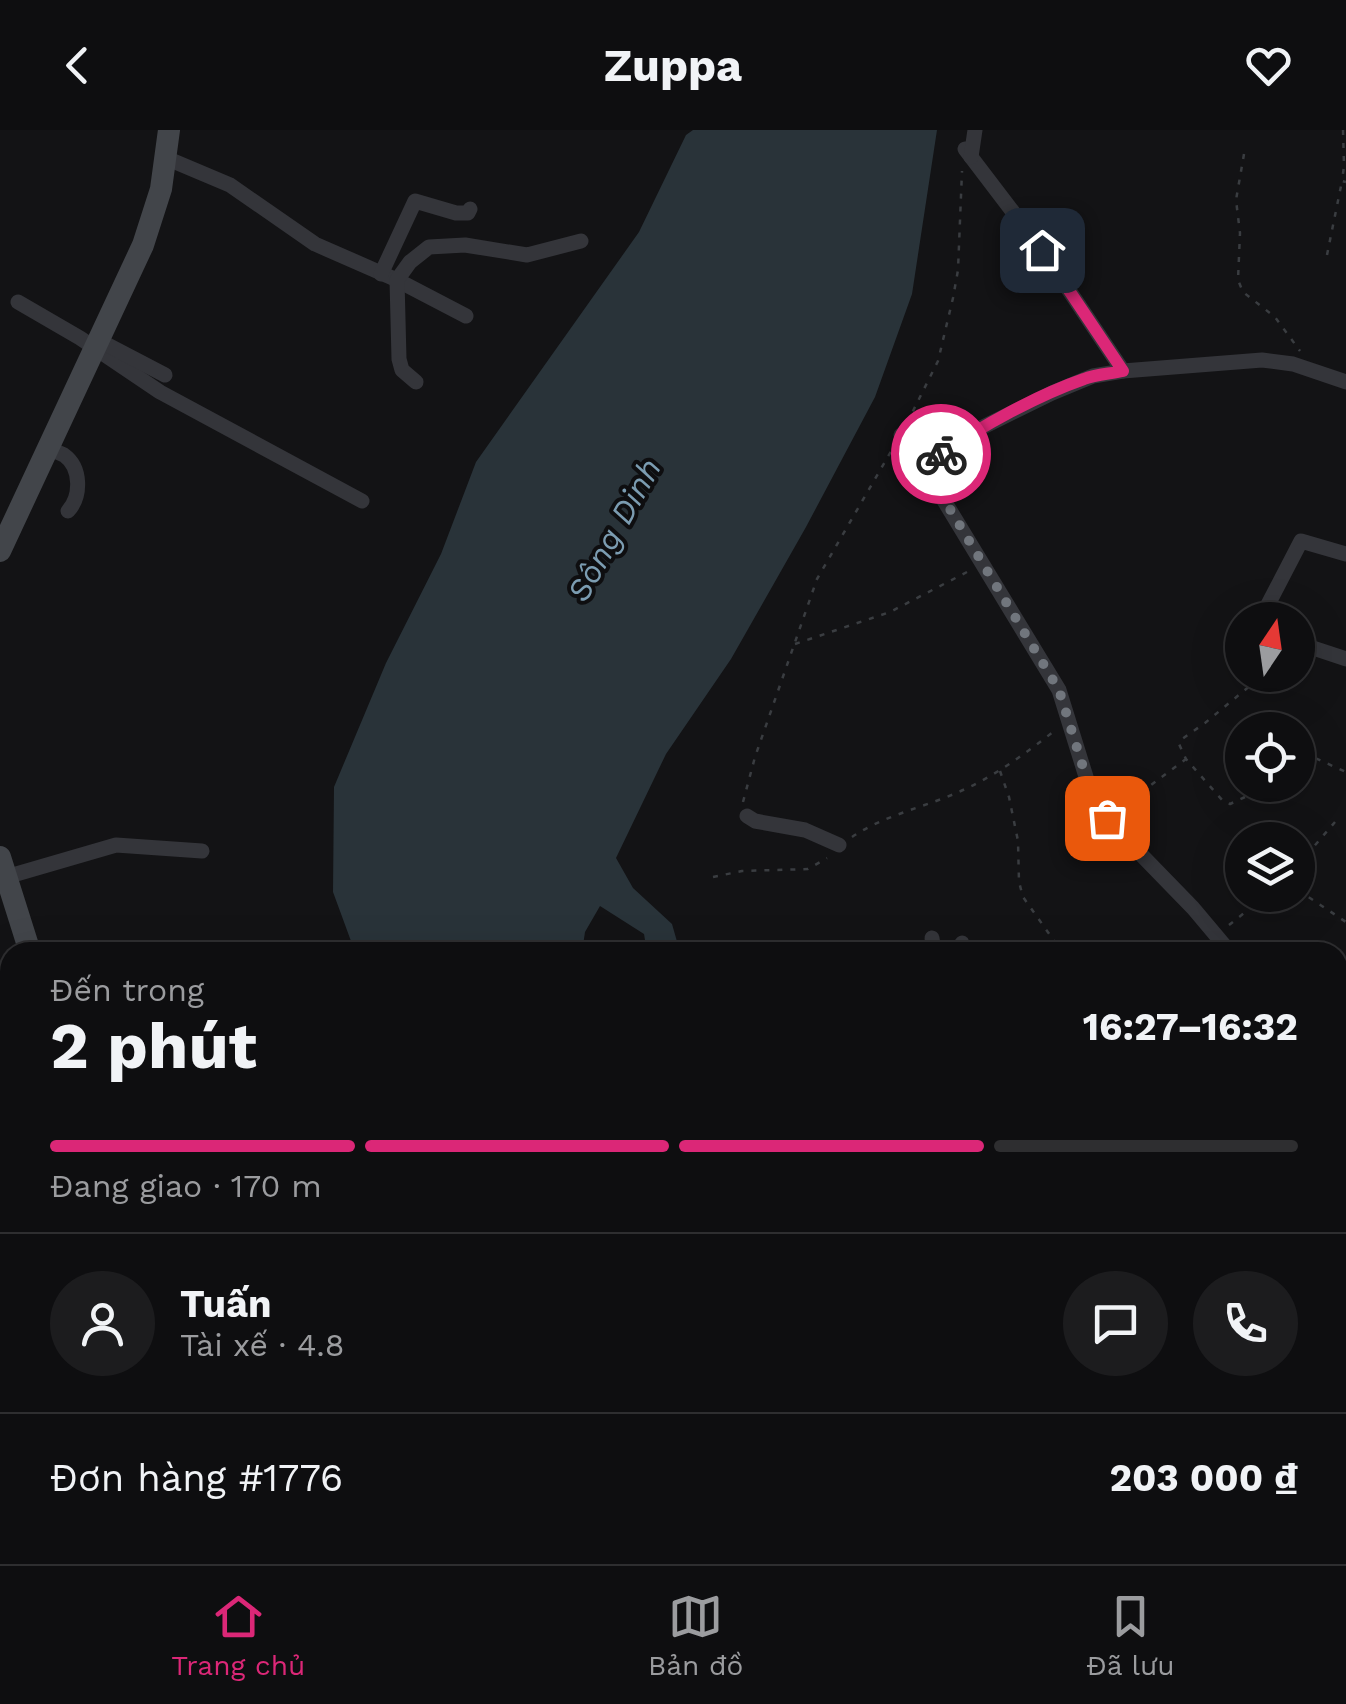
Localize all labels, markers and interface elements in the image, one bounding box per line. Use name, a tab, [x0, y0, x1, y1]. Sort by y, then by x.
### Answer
icon: back	[50, 38, 105, 93]
icon: heart	[1241, 38, 1296, 93]
text: Zuppa	[604, 39, 742, 92]
pin	[1000, 208, 1085, 293]
icon: home	[1015, 223, 1070, 278]
courier	[891, 404, 991, 504]
icon: bike	[914, 427, 969, 482]
water label: Sông Dinh	[559, 452, 669, 608]
north arrow	[1225, 602, 1315, 692]
map controls	[1225, 602, 1315, 912]
button: locate	[1225, 712, 1315, 802]
pin	[1065, 776, 1150, 861]
icon: bag	[1080, 791, 1135, 846]
button: layers	[1225, 822, 1315, 912]
text: Đến trong	[50, 971, 204, 1009]
text: 16:27–16:32	[1083, 1005, 1298, 1049]
text: 2 phút	[50, 1008, 257, 1084]
text: Đang giao · 170 m	[50, 1167, 322, 1205]
button: person	[50, 1271, 155, 1376]
button: chat	[1063, 1271, 1168, 1376]
button: phone	[1193, 1271, 1298, 1376]
text: Tuấn	[180, 1282, 272, 1326]
text: Tài xế · 4.8	[180, 1326, 344, 1364]
text: Đơn hàng #1776	[50, 1456, 343, 1500]
text: 203 000 ₫	[1109, 1456, 1298, 1500]
tab: Trang chủ	[171, 1589, 305, 1682]
tab: Bản đồ	[648, 1589, 743, 1682]
tab: Đã lưu	[1086, 1589, 1175, 1682]

